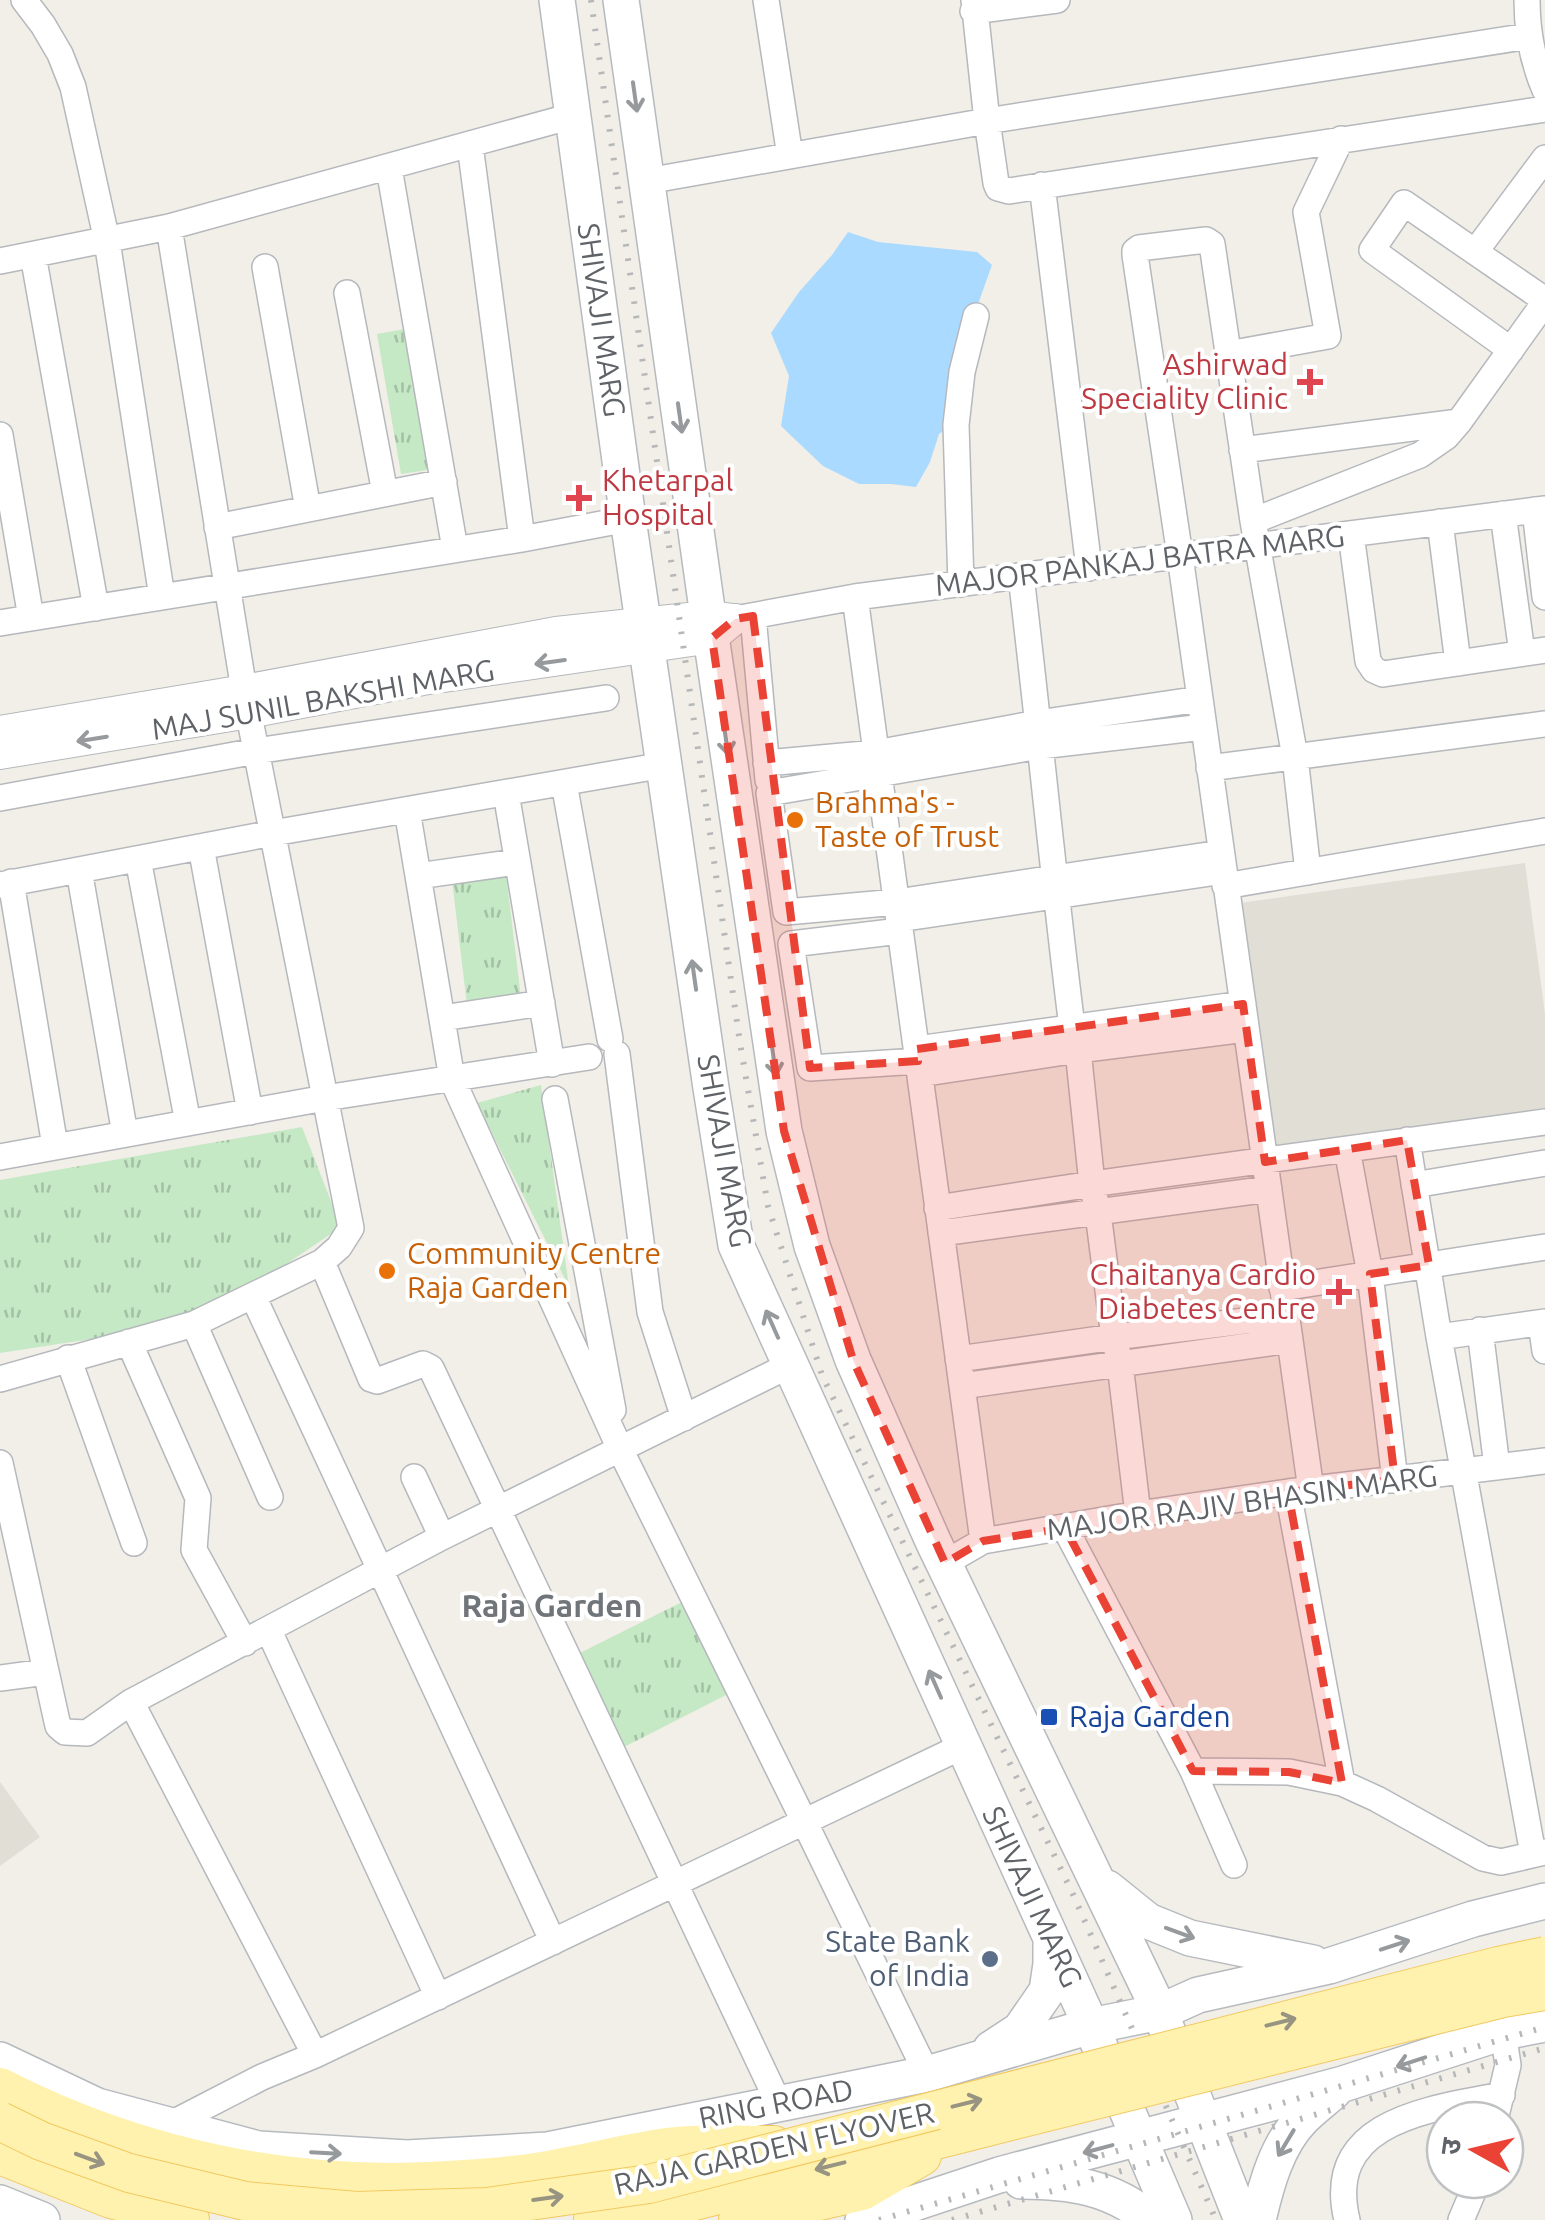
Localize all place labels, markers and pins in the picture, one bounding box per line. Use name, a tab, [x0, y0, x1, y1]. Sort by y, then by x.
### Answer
place label: Ashirwad Speciality Clinic	[1081, 347, 1288, 415]
marker: Ashirwad Speciality Clinic	[1297, 369, 1323, 395]
place label: Khetarpal Hospital	[602, 463, 733, 531]
marker: Khetarpal Hospital	[566, 485, 592, 511]
place label: Brahma's - Taste of Trust	[815, 785, 999, 853]
marker: Brahma's - Taste of Trust	[784, 809, 806, 831]
place label: Community Centre Raja Garden	[407, 1236, 661, 1304]
place label: Chaitanya Cardio Diabetes Centre	[1089, 1257, 1316, 1325]
marker: Community Centre Raja Garden	[376, 1260, 398, 1282]
marker: Chaitanya Cardio Diabetes Centre	[1326, 1279, 1352, 1305]
place label: Raja Garden	[1069, 1699, 1231, 1733]
marker: Raja Garden	[1038, 1706, 1060, 1728]
place label: State Bank of India	[825, 1924, 970, 1992]
marker: State Bank of India	[979, 1948, 1001, 1970]

